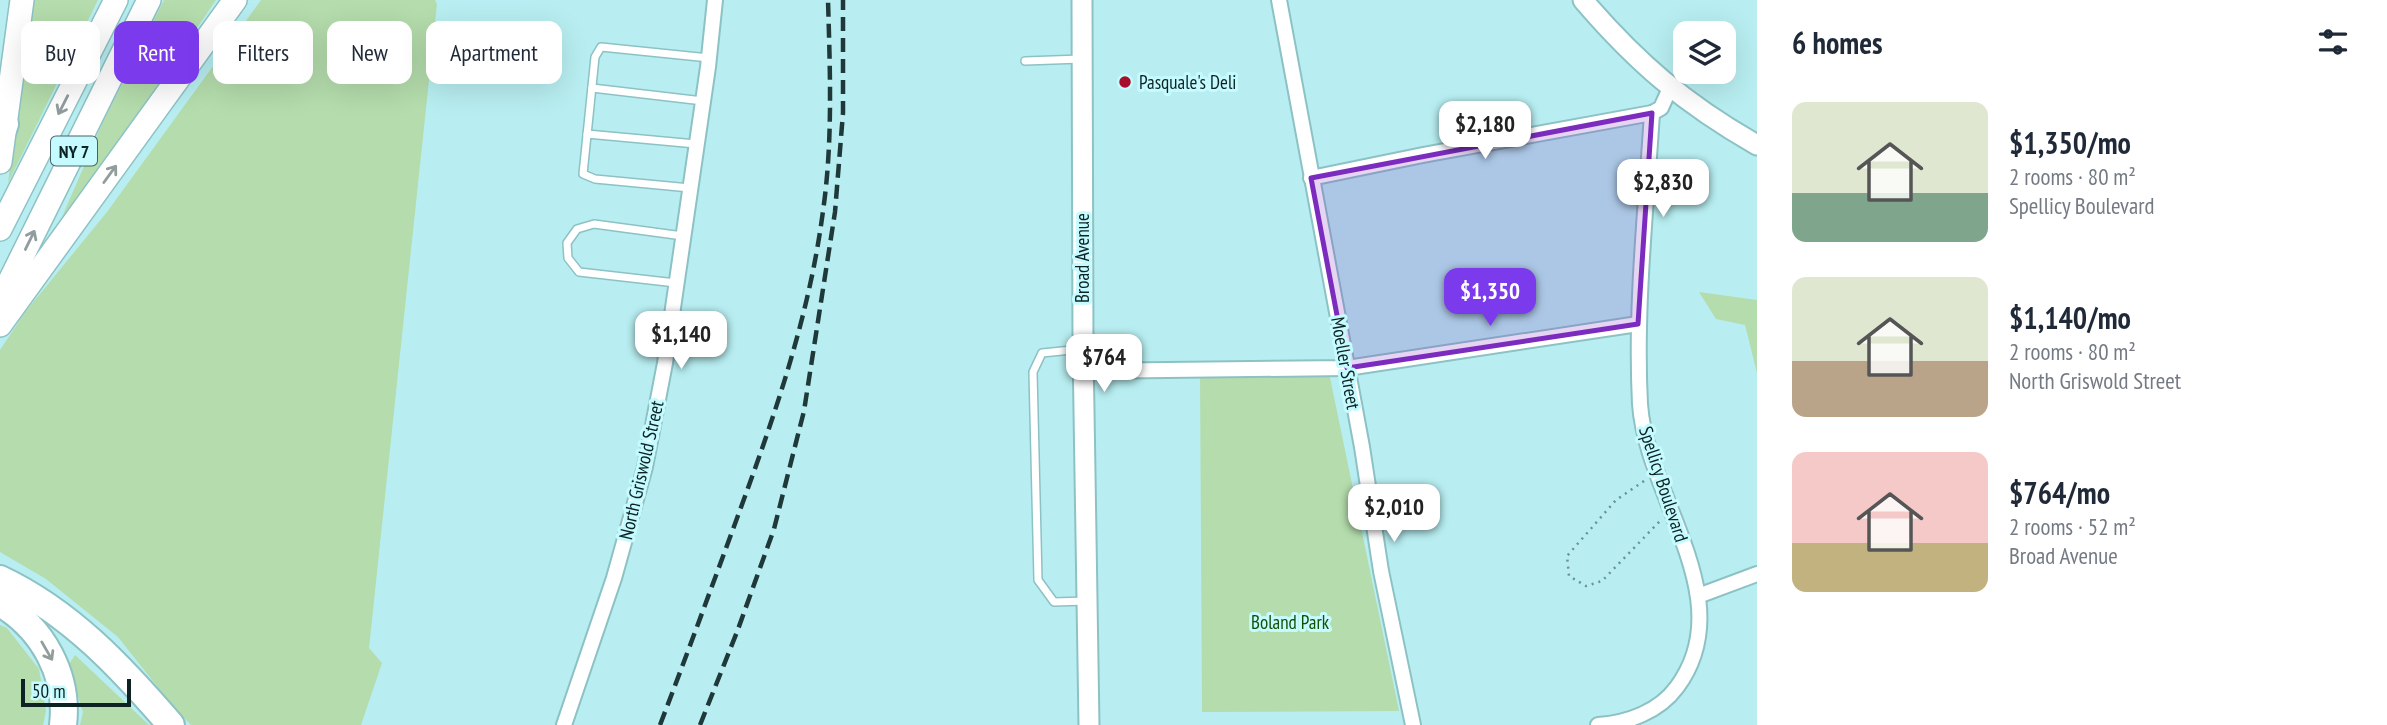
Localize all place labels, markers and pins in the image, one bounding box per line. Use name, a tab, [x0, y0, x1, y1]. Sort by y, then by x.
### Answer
place label: Pasquale's Deli	[1139, 70, 1236, 94]
marker: Pasquale's Deli	[1117, 74, 1133, 90]
pin: $2,180	[1428, 102, 1542, 161]
pin: $2,830	[1606, 160, 1720, 219]
pin: $1,350	[1433, 268, 1547, 328]
pin: $1,140	[624, 312, 738, 371]
pin: $764	[1063, 334, 1145, 394]
pin: $2,010	[1337, 484, 1451, 544]

